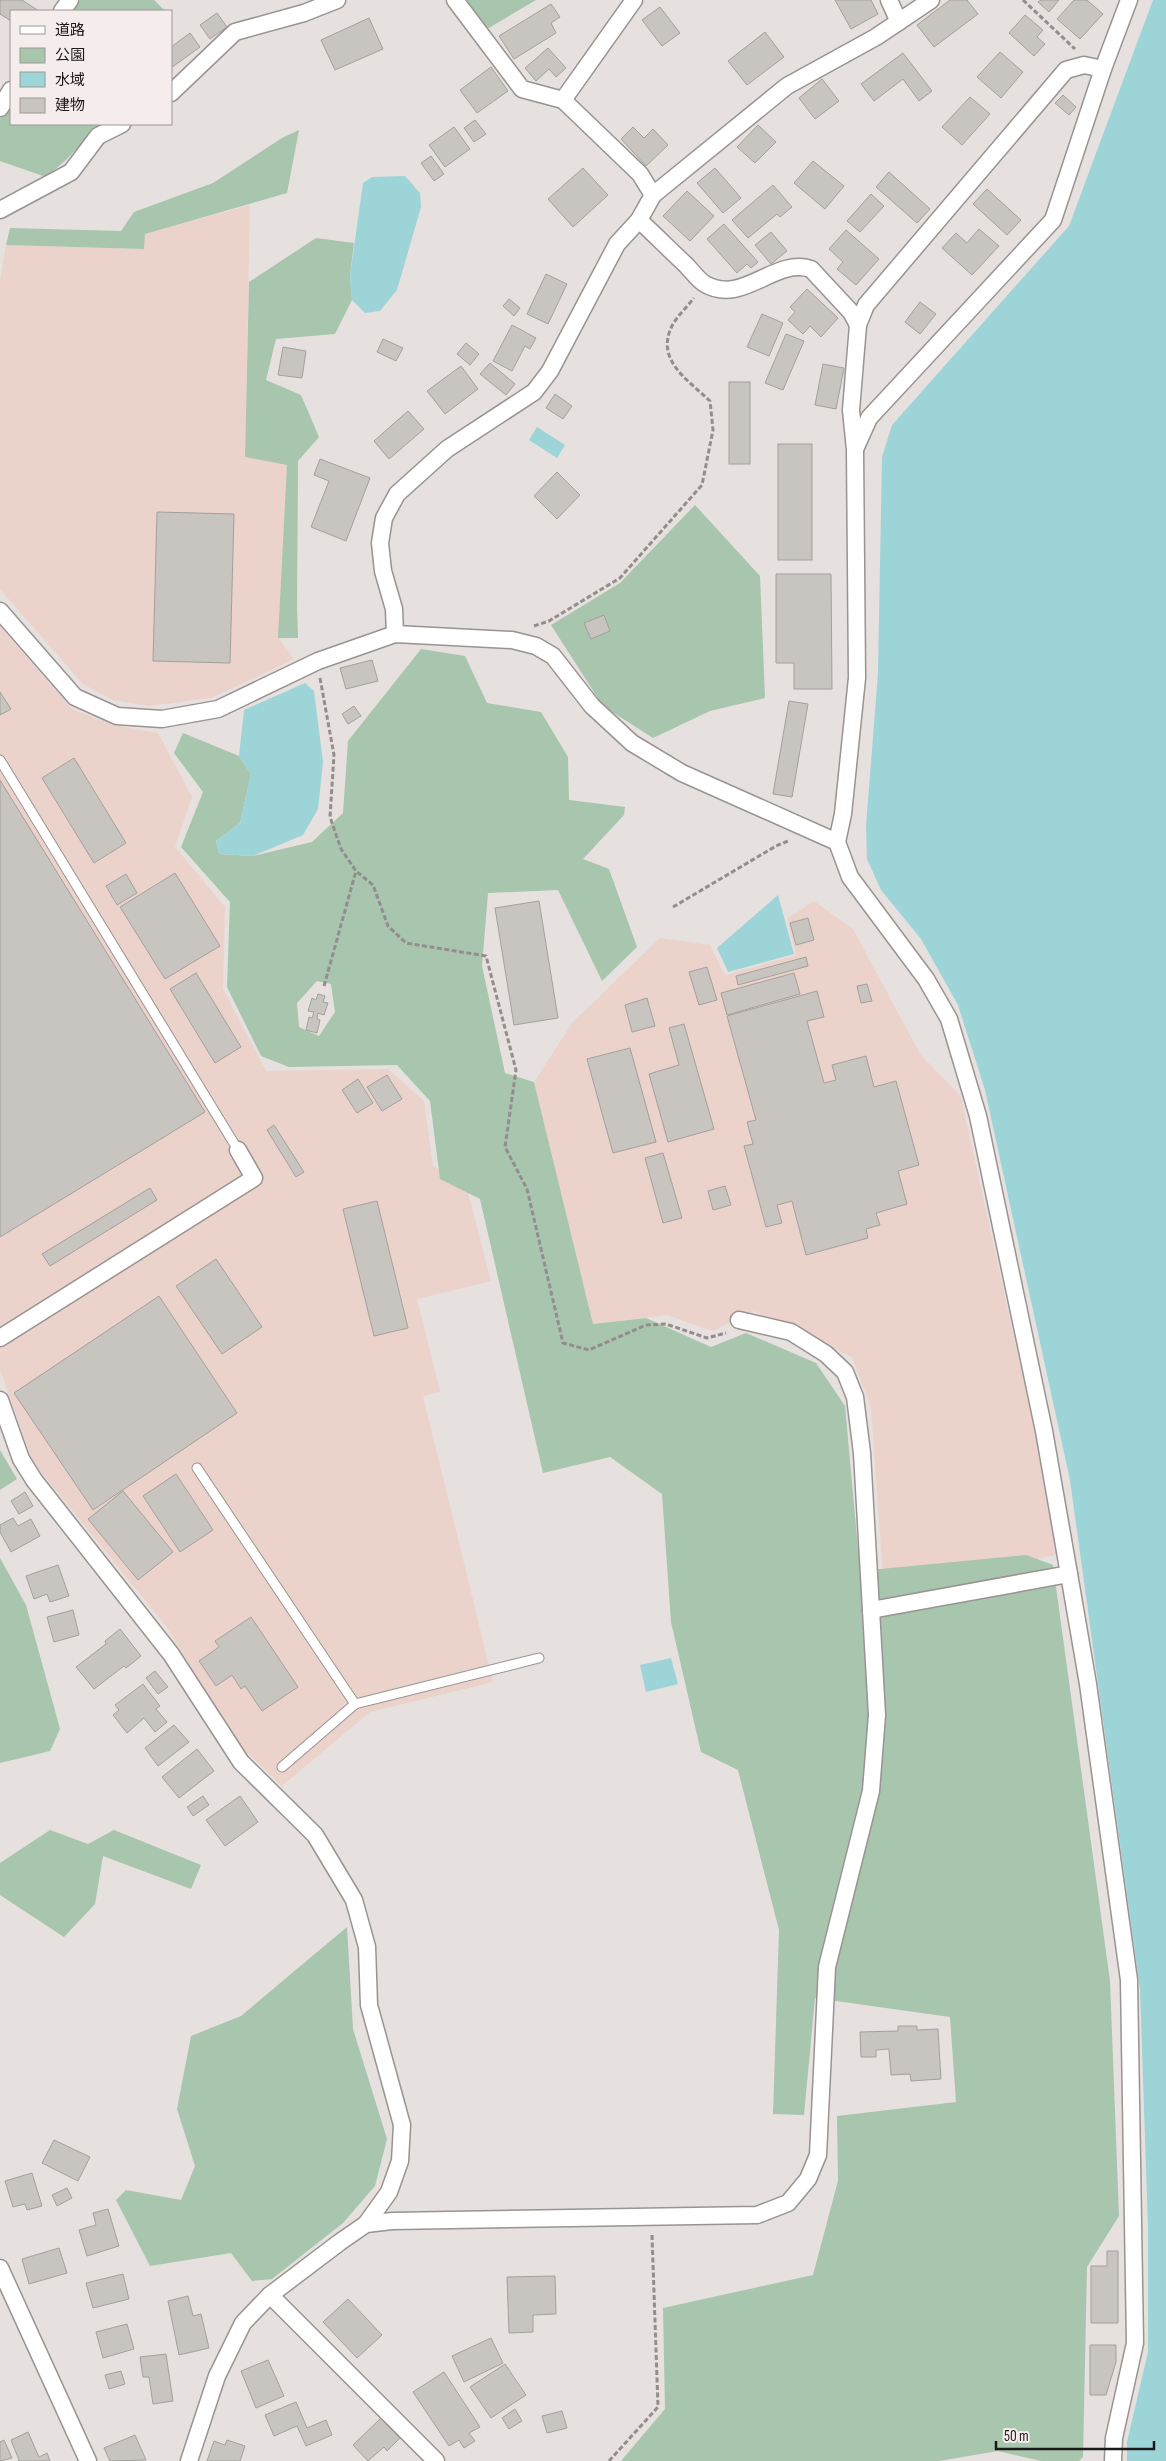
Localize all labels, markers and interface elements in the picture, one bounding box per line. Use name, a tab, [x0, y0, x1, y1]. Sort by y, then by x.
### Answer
legend	[10, 10, 172, 125]
text: 道路	[55, 21, 85, 40]
text: 公園	[55, 46, 85, 65]
text: 水域	[55, 71, 85, 90]
text: 建物	[55, 96, 85, 115]
scale bar	[996, 2418, 1154, 2450]
text: 50 m	[1004, 2427, 1029, 2446]

